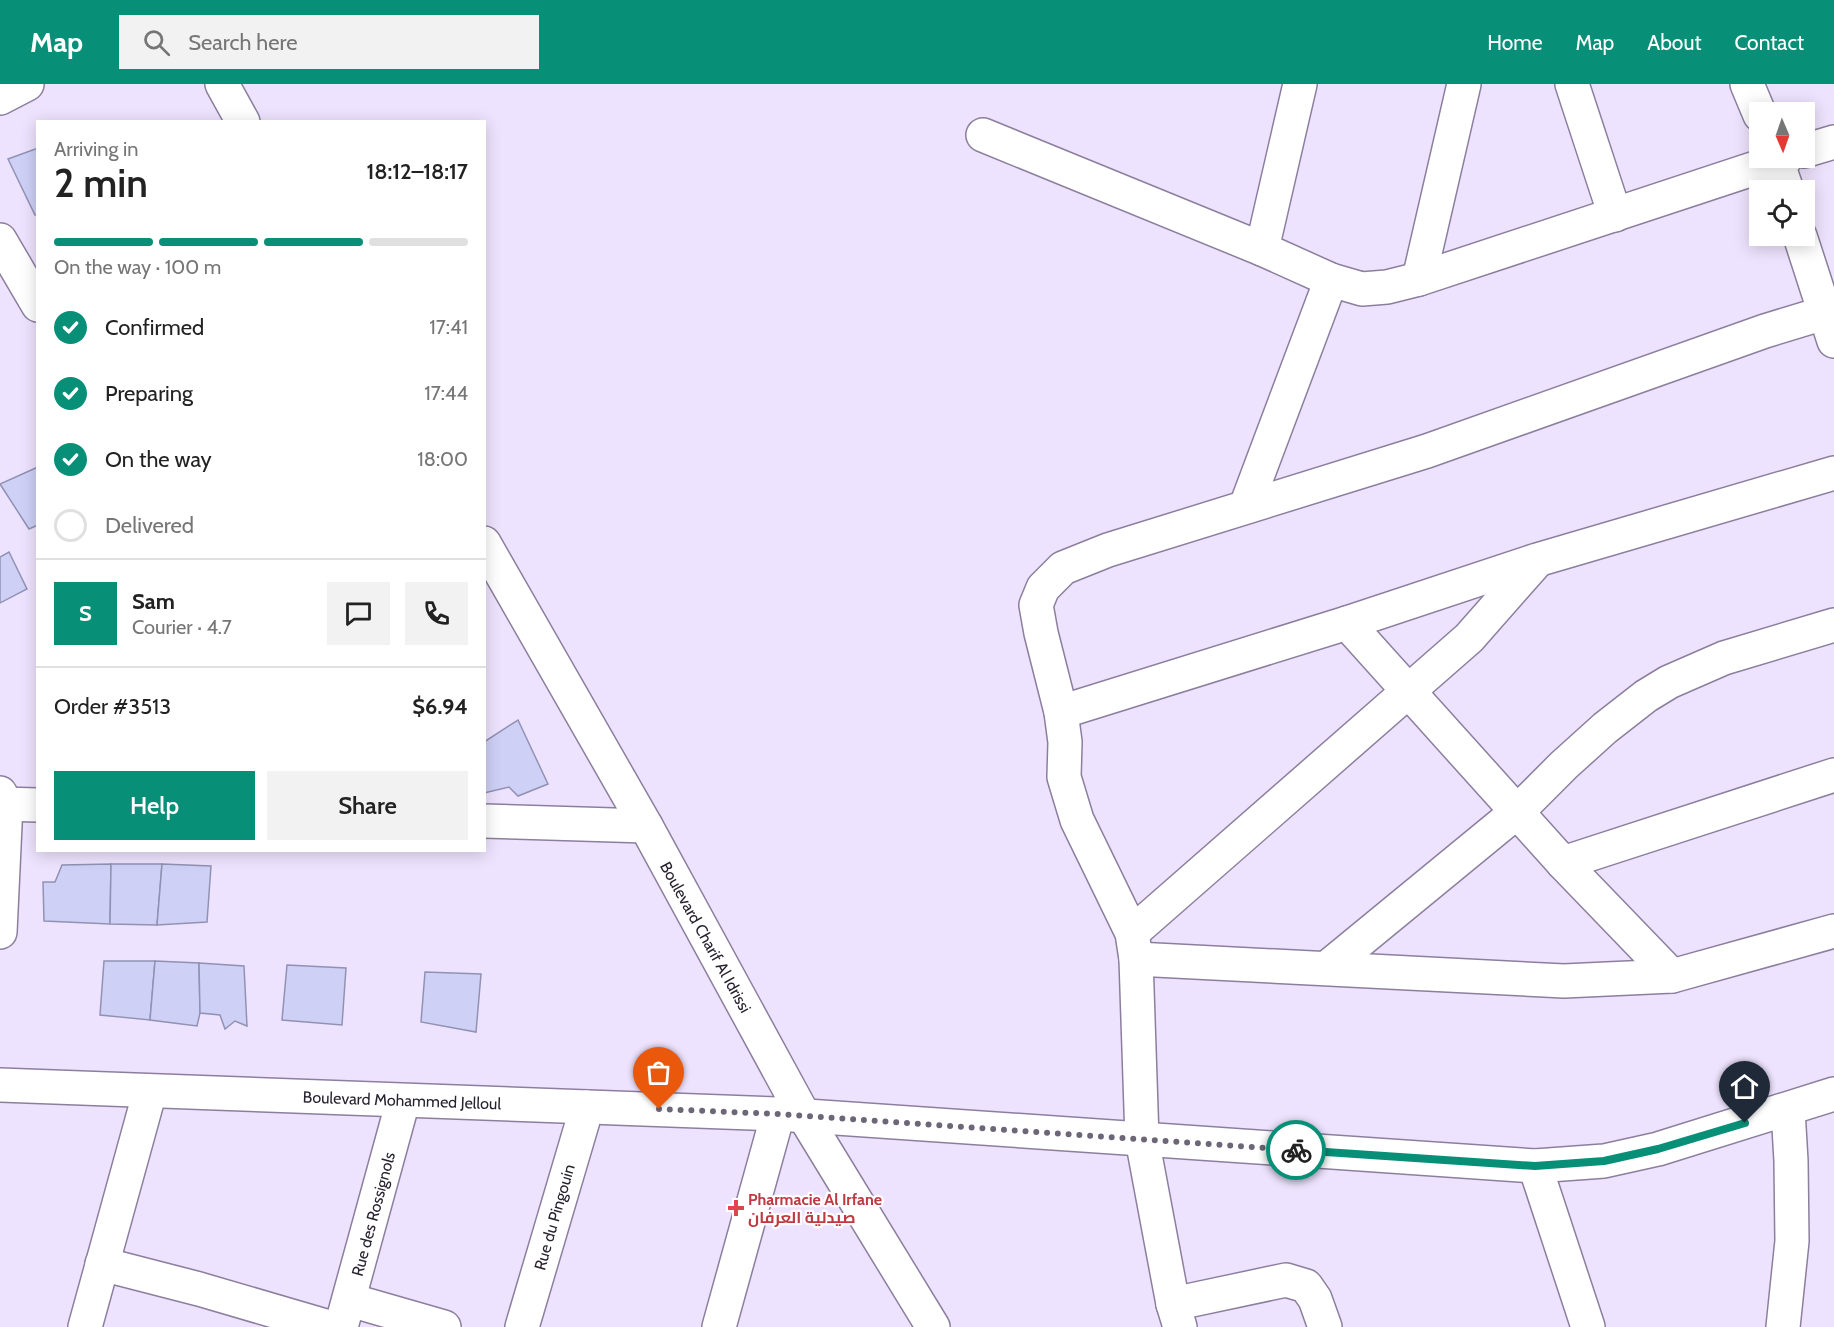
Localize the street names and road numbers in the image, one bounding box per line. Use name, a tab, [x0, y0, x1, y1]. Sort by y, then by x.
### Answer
street label: Boulevard Charif Al Idrissi	[656, 858, 755, 1016]
street label: Boulevard Mohammed Jelloul	[302, 1088, 502, 1113]
street label: Rue des Rossignols	[348, 1150, 399, 1278]
street label: Rue du Pingouin	[530, 1162, 579, 1272]

